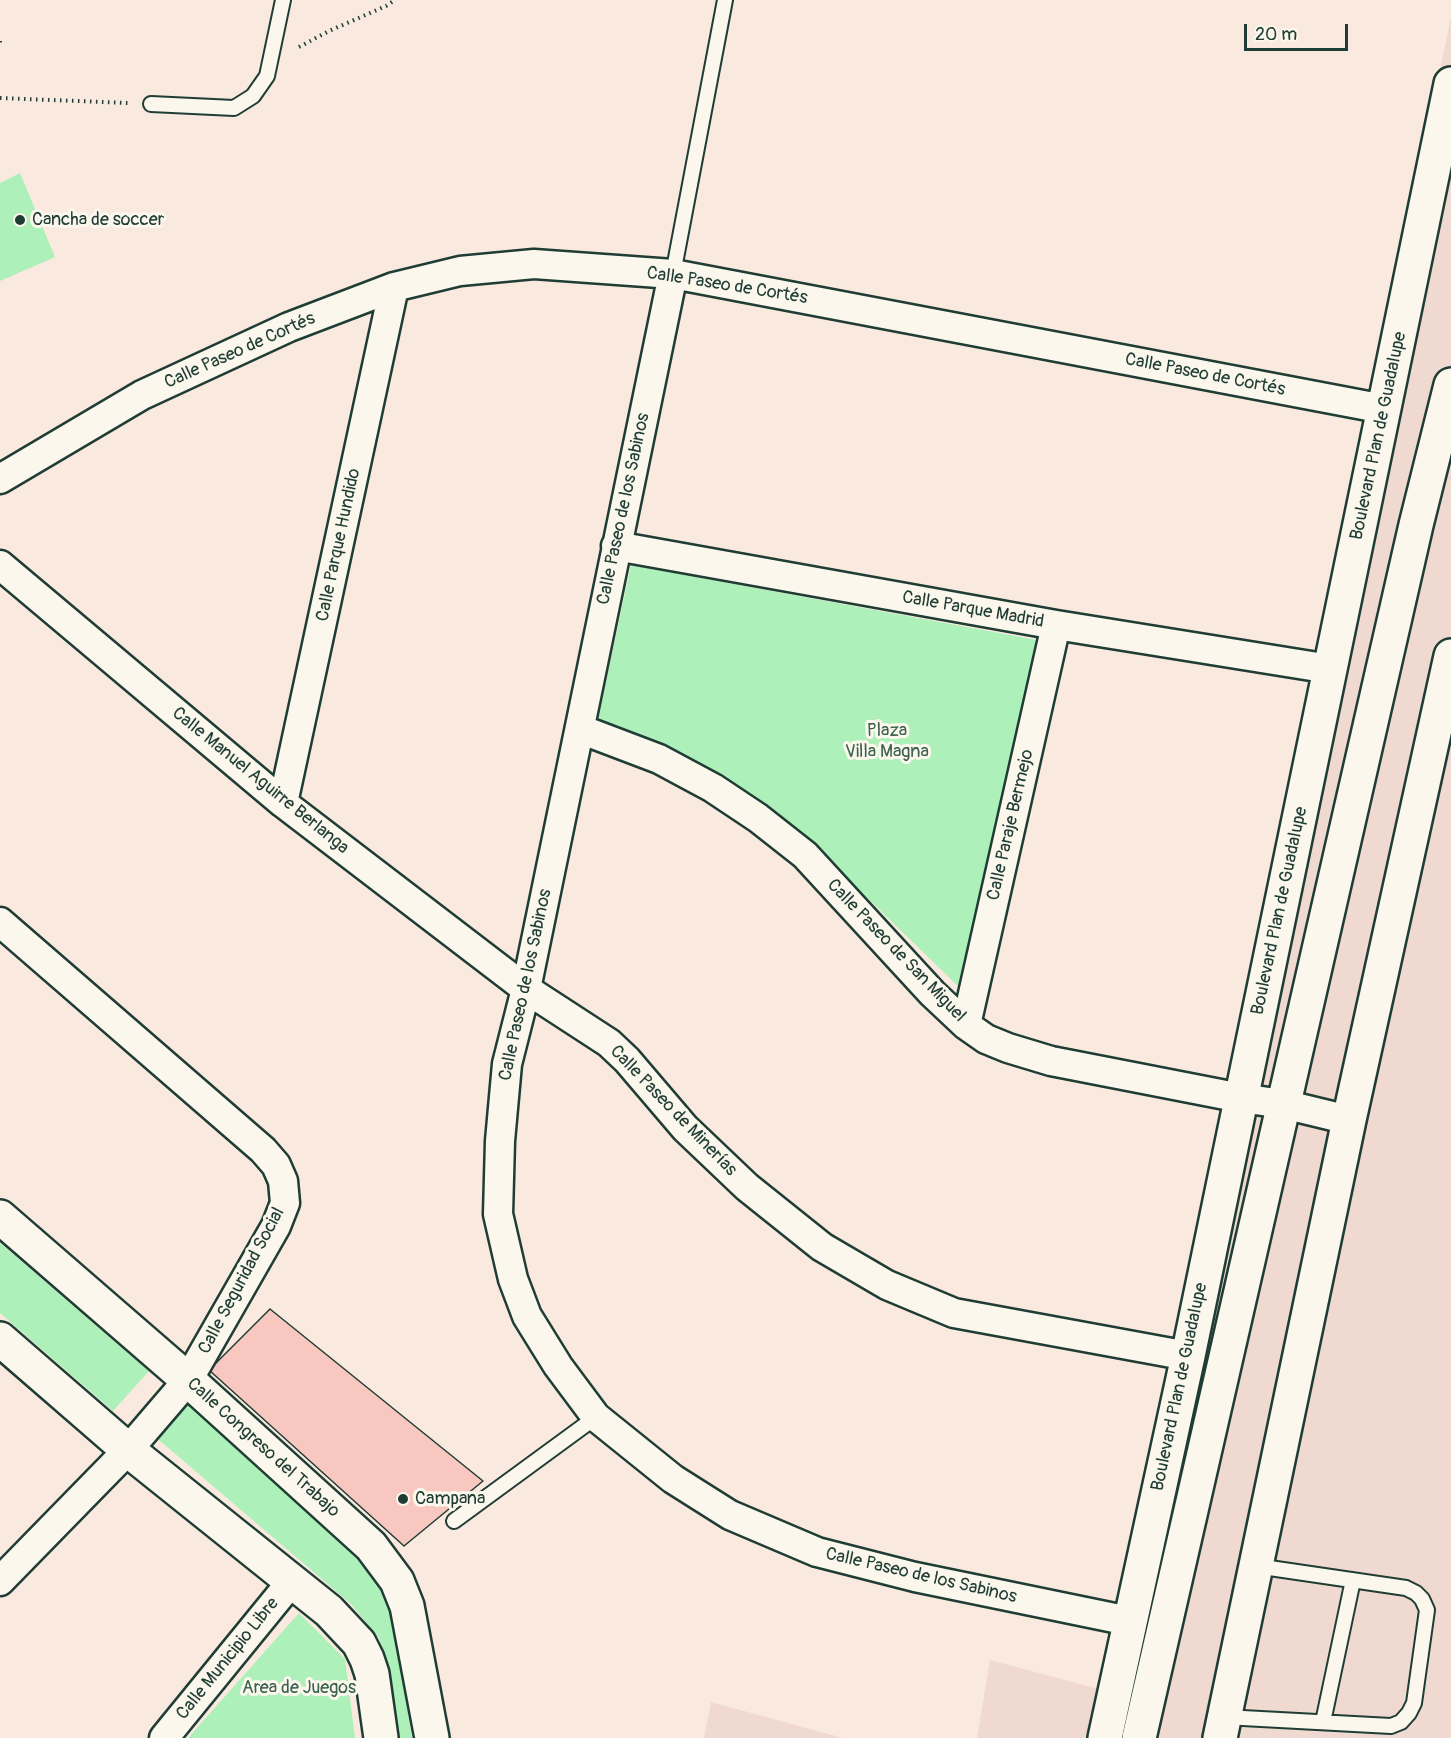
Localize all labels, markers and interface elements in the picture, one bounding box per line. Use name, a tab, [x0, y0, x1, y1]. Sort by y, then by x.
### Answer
scale bar	[1247, 12, 1350, 50]
text: 20 m	[1255, 23, 1297, 46]
place label: Cancha de soccer	[32, 209, 164, 231]
marker: Cancha de soccer	[13, 213, 27, 227]
street label: Calle Paseo de Cortés	[645, 263, 809, 309]
street label: Calle Paseo de Cortés	[161, 308, 319, 394]
street label: Boulevard Plan de Guadalupe	[1346, 330, 1412, 542]
street label: Calle Paseo de Cortés	[1123, 349, 1287, 401]
street label: Calle Paseo de los Sabinos	[593, 411, 655, 607]
street label: Calle Parque Hundido	[312, 467, 366, 623]
street label: Calle Parque Madrid	[900, 587, 1046, 633]
street label: Calle Manuel Aguirre Berlanga	[167, 703, 353, 859]
park label: Plaza Villa Magna	[845, 720, 929, 762]
street label: Calle Paraje Bermejo	[983, 747, 1039, 903]
street label: Boulevard Plan de Guadalupe	[1247, 805, 1313, 1017]
street label: Calle Paseo de San Miguel	[822, 875, 970, 1027]
street label: Calle Paseo de los Sabinos	[495, 887, 557, 1083]
street label: Calle Paseo de Minerías	[605, 1041, 741, 1181]
street label: Calle Seguridad Social	[194, 1204, 290, 1358]
street label: Boulevard Plan de Guadalupe	[1147, 1281, 1213, 1493]
street label: Calle Congreso del Trabajo	[182, 1374, 344, 1522]
place label: Campana	[415, 1488, 485, 1510]
marker: Campana	[396, 1492, 410, 1506]
street label: Calle Paseo de los Sabinos	[823, 1543, 1019, 1609]
street label: Calle Municipio Libre	[172, 1594, 284, 1724]
park label: Area de Juegos	[242, 1677, 356, 1699]

